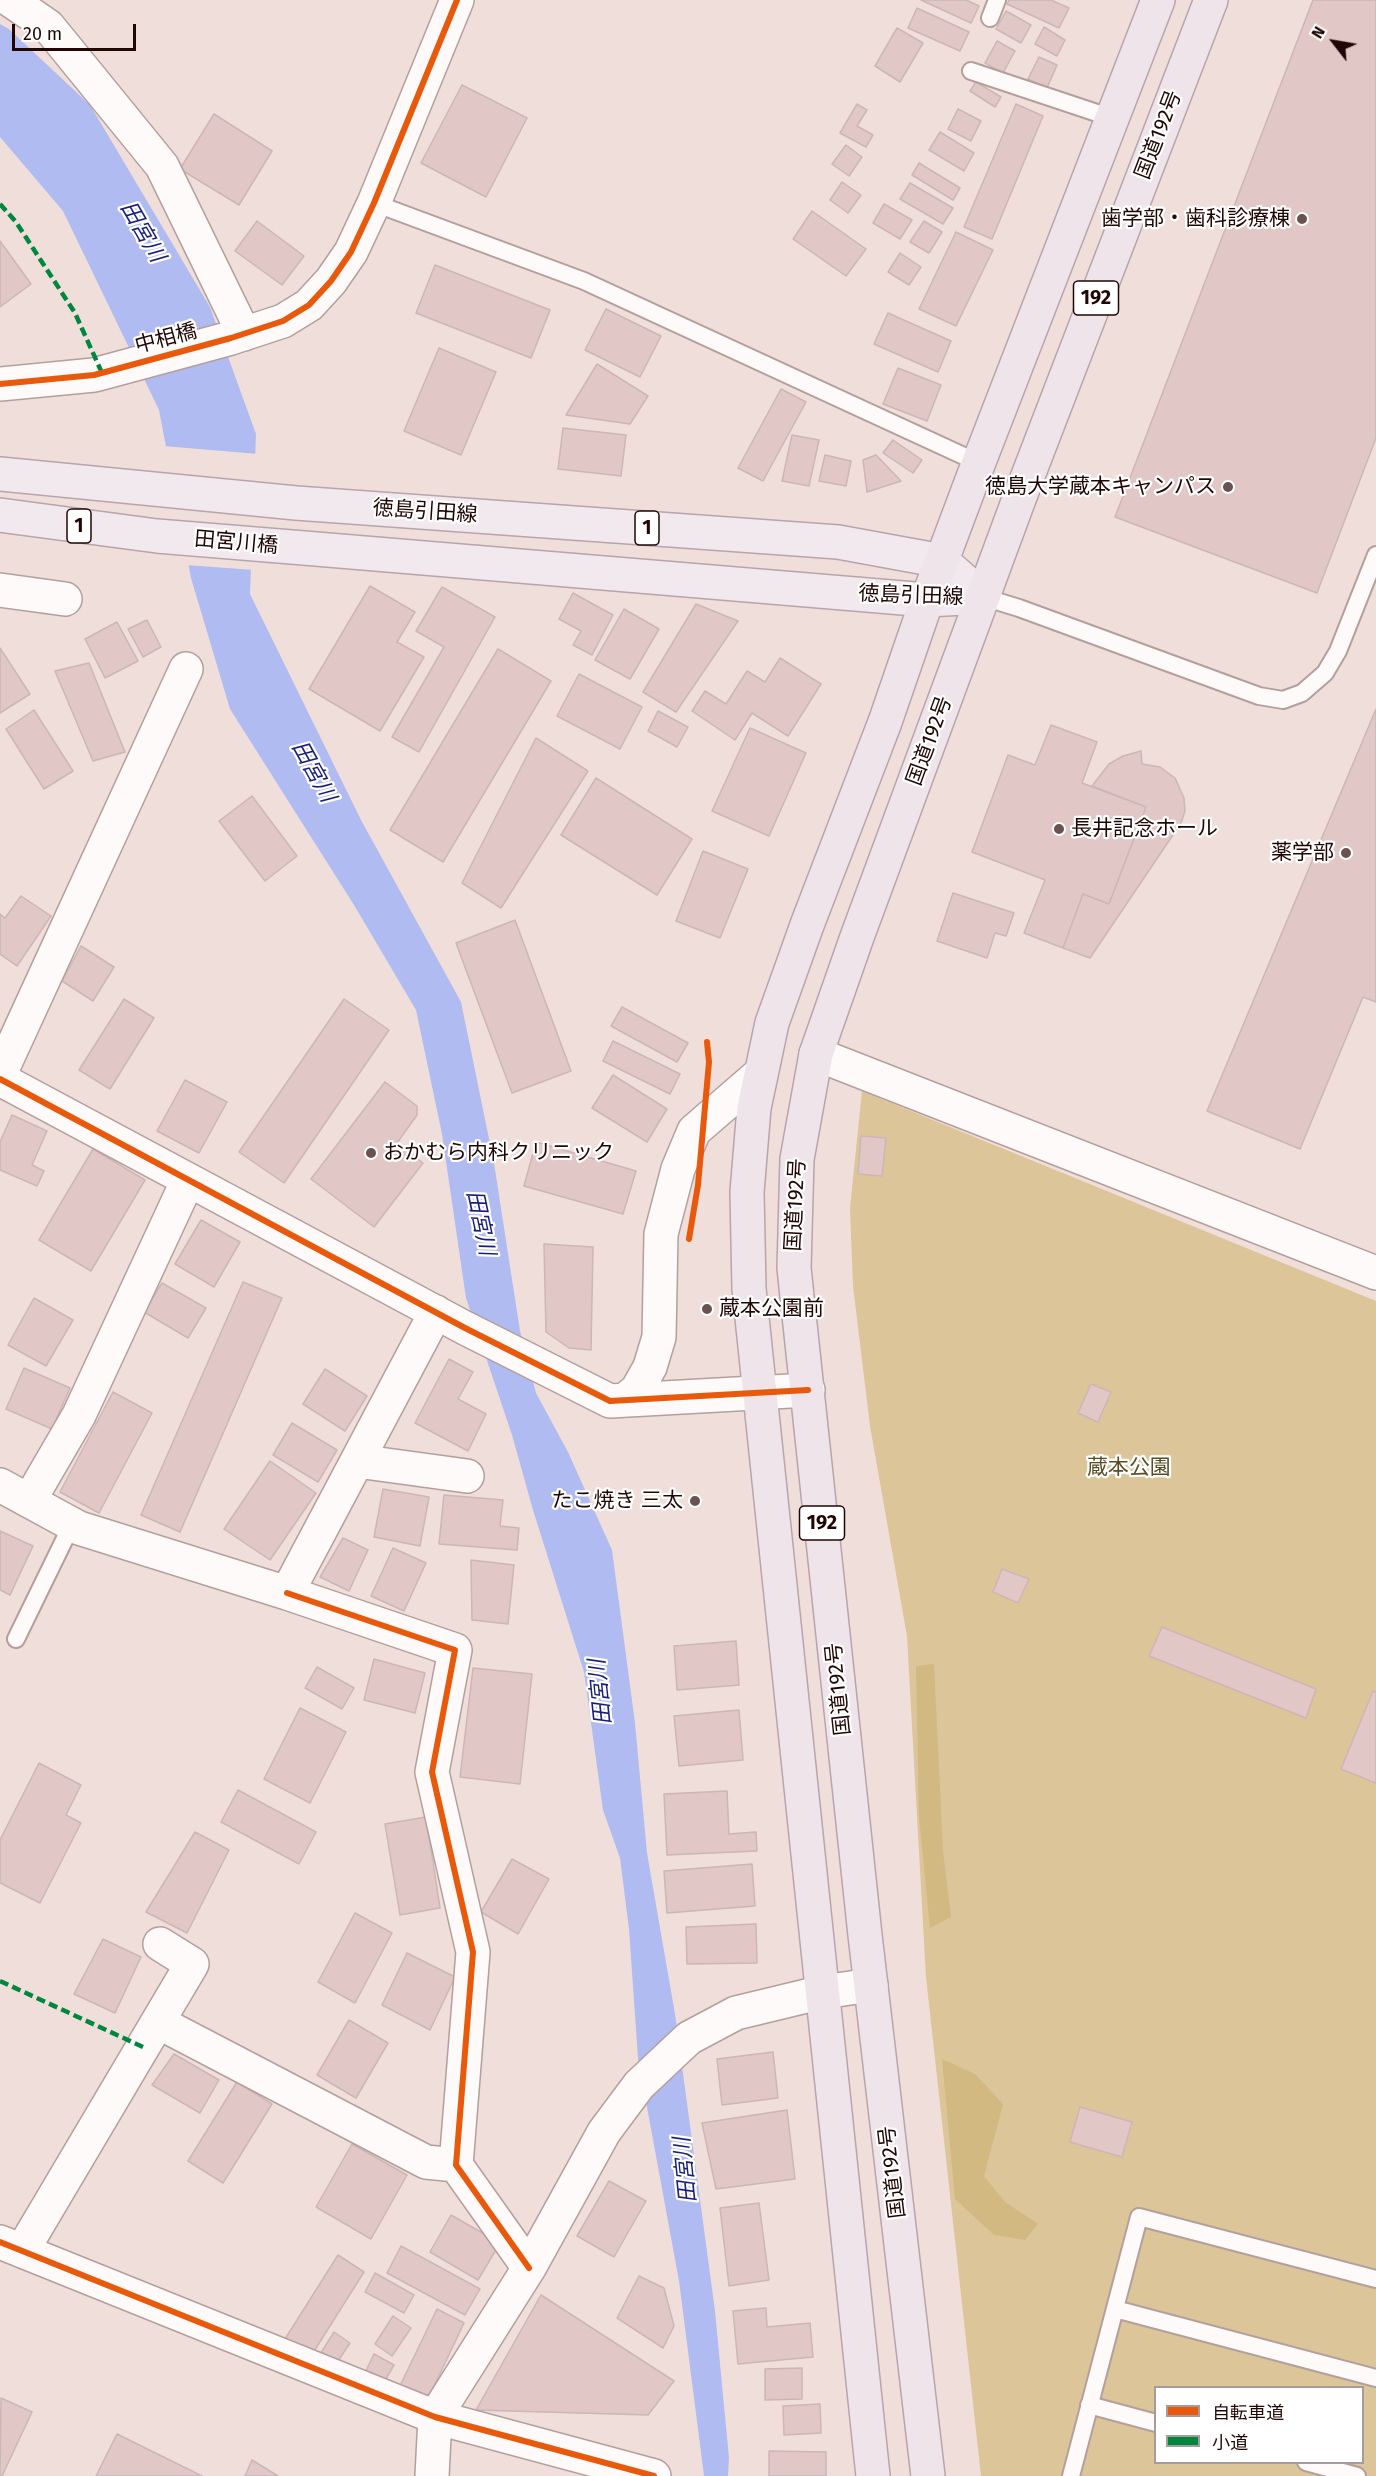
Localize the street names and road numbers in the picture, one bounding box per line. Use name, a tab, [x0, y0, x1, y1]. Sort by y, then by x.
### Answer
street label: 国道192号	[1131, 87, 1187, 183]
road number: 192	[1074, 281, 1118, 315]
street label: 中相橋	[132, 319, 200, 359]
street label: 徳島引田線	[372, 496, 478, 528]
road number: 1	[67, 509, 91, 543]
road number: 1	[635, 511, 659, 545]
street label: 田宮川橋	[193, 527, 279, 559]
street label: 徳島引田線	[858, 582, 964, 610]
street label: 国道192号	[902, 693, 958, 789]
street label: 国道192号	[781, 1158, 811, 1252]
road number: 192	[800, 1506, 844, 1540]
street label: 国道192号	[822, 1641, 856, 1737]
street label: 国道192号	[875, 2124, 911, 2220]

